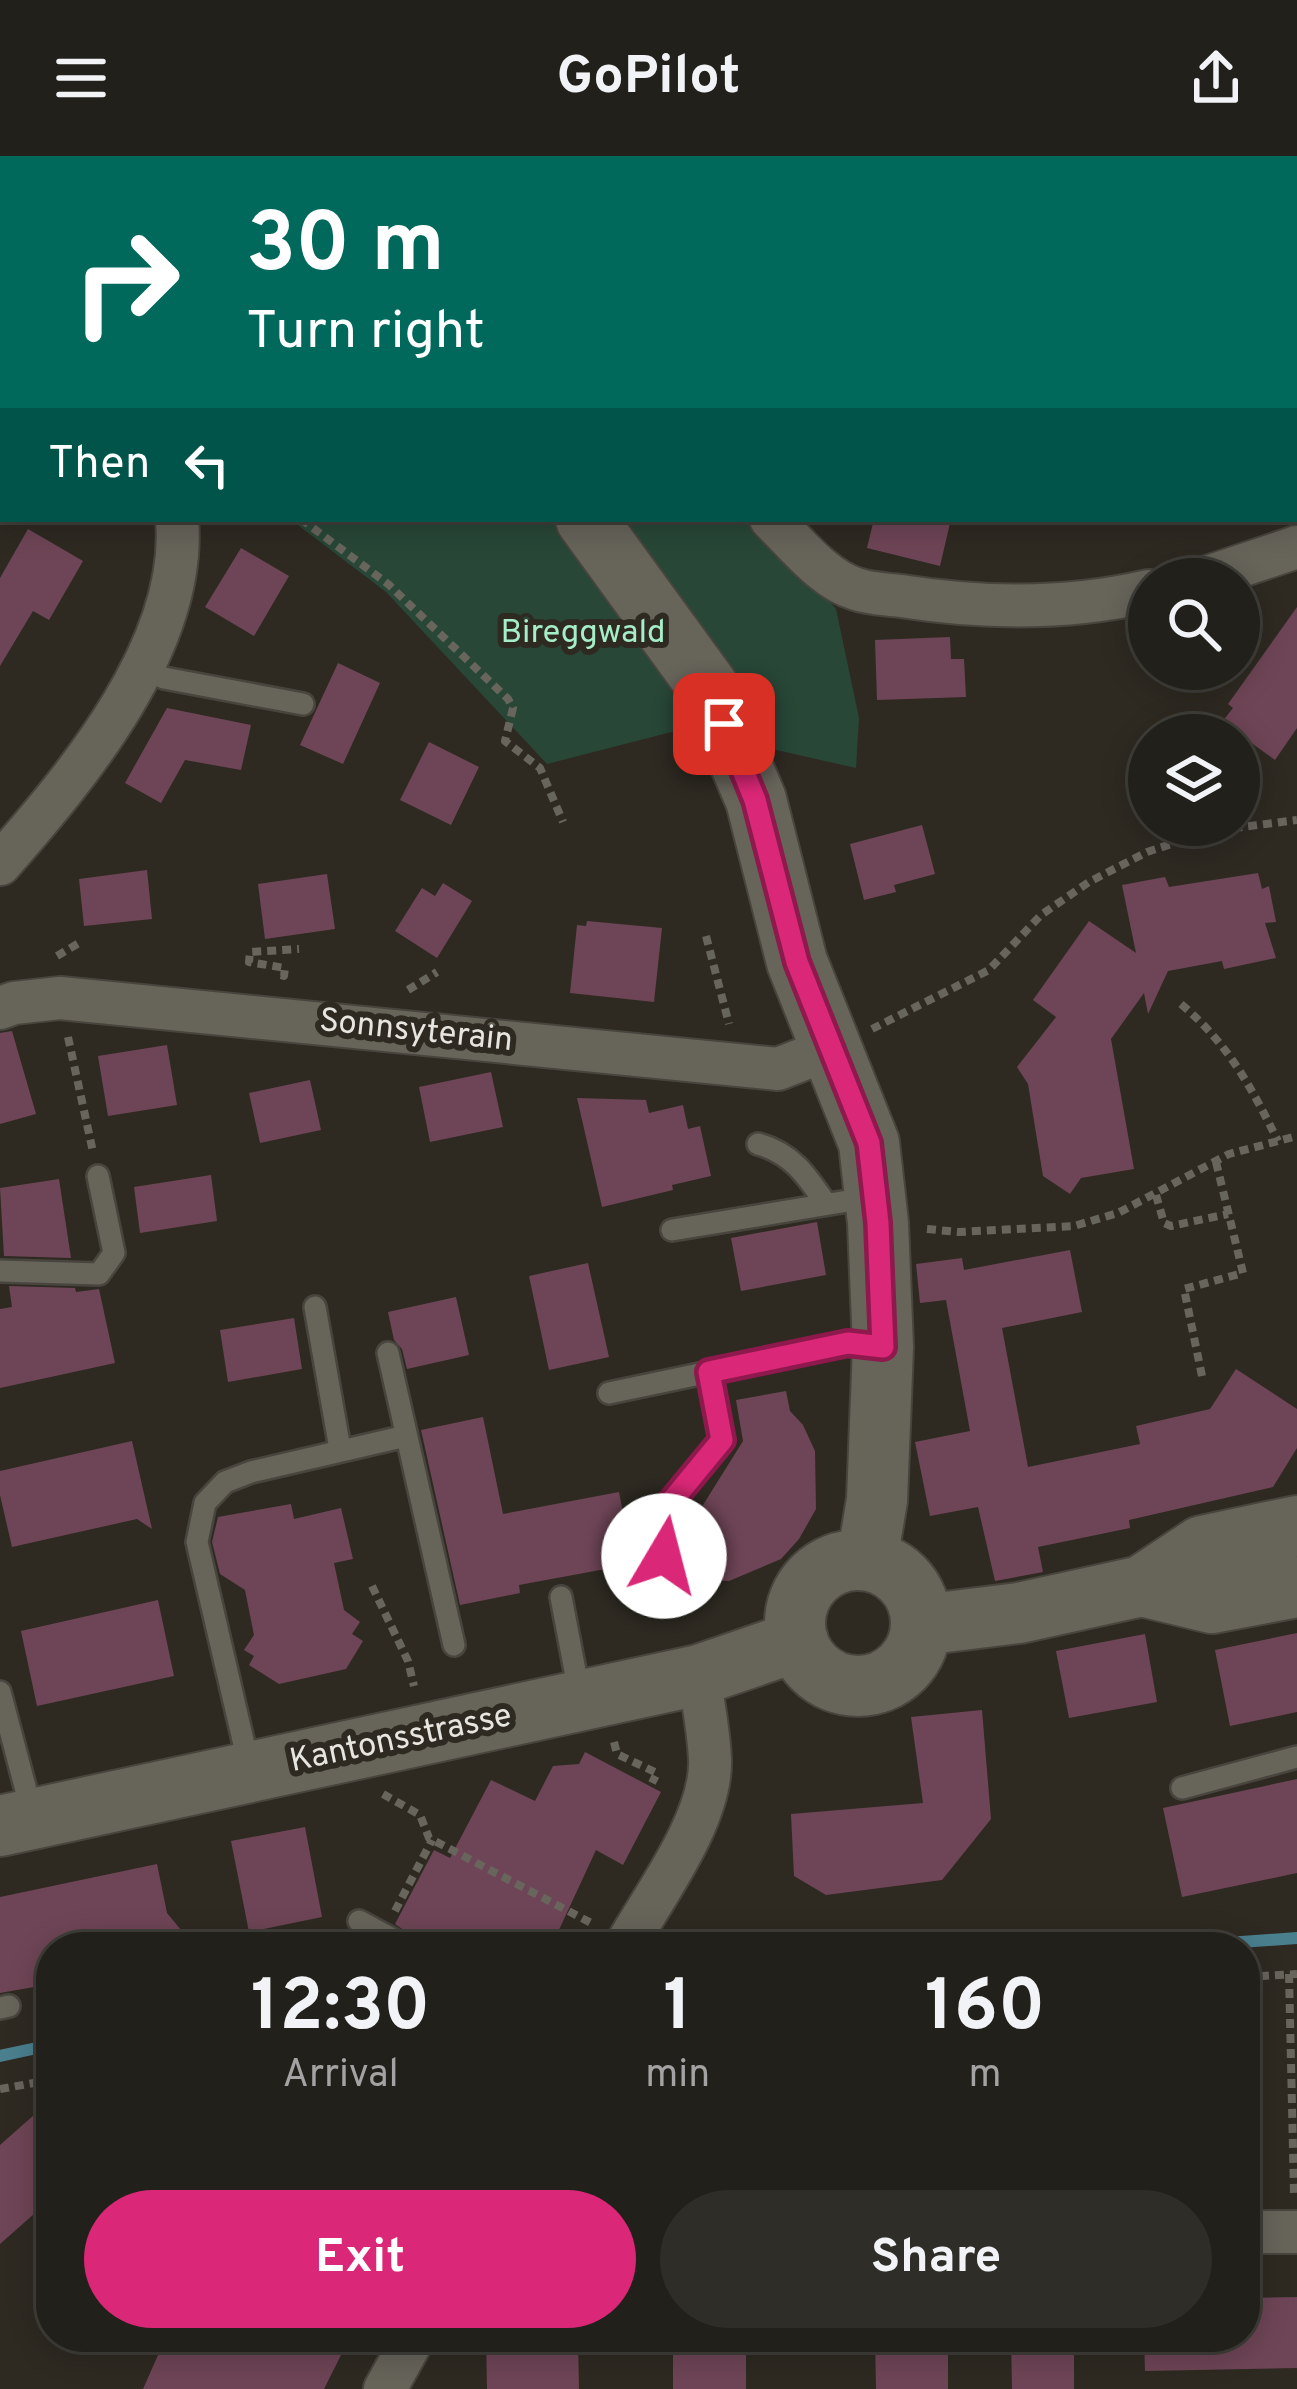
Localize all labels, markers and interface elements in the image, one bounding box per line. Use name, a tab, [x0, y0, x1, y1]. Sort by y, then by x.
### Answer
text: GoPilot	[556, 44, 741, 113]
icon: menu	[48, 45, 114, 111]
icon: share	[1183, 45, 1249, 111]
text: 30 m	[246, 195, 445, 301]
icon: right	[48, 204, 204, 360]
text: Turn right	[246, 299, 485, 368]
icon: left	[174, 432, 240, 498]
text: Then	[48, 437, 150, 494]
map controls	[1128, 558, 1260, 846]
button: search	[1128, 558, 1260, 690]
park label: Bireggwald	[500, 613, 666, 655]
pin	[673, 673, 775, 775]
icon: arrive	[691, 691, 757, 757]
button: layers	[1128, 714, 1260, 846]
street label: Sonnsyterain	[317, 1001, 515, 1063]
position arrow	[601, 1493, 727, 1619]
street label: Kantonsstrasse	[286, 1696, 516, 1784]
text: 12:30	[251, 1964, 430, 2056]
text: 1	[663, 1964, 692, 2056]
text: 160	[925, 1964, 1045, 2056]
text: Arrival	[282, 2052, 399, 2101]
text: min	[645, 2052, 710, 2101]
text: m	[969, 2052, 1002, 2101]
button: Exit	[84, 2190, 636, 2328]
button: Share	[660, 2190, 1212, 2328]

